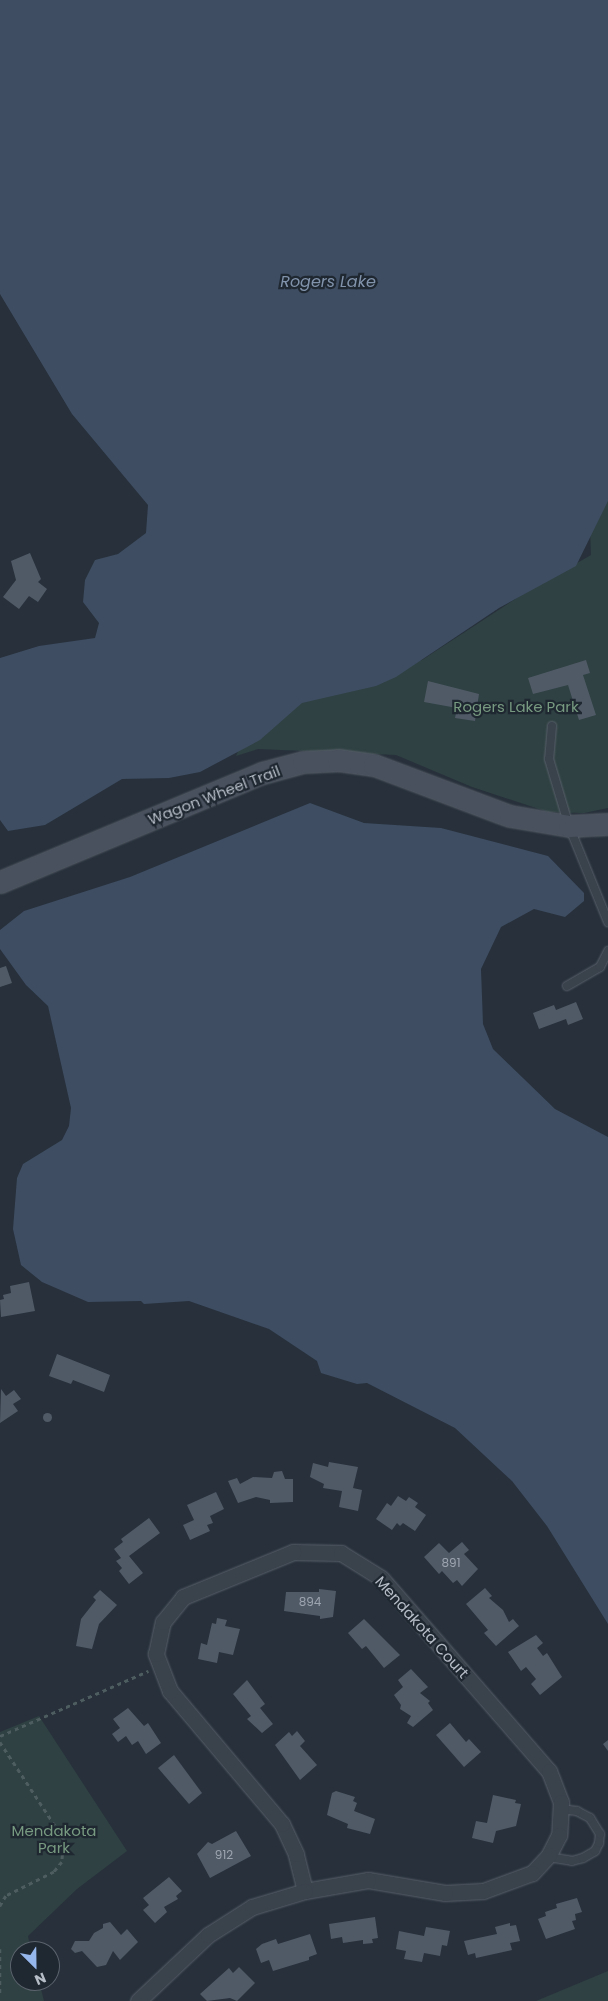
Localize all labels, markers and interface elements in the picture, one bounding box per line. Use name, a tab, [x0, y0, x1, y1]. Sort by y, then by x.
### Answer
water label: Rogers Lake	[280, 272, 376, 292]
park label: Rogers Lake Park	[453, 698, 579, 716]
street label: Wagon Wheel Trail	[145, 762, 283, 828]
house number: 891	[442, 1556, 460, 1570]
street label: Mendakota Court	[372, 1572, 472, 1682]
house number: 894	[299, 1595, 321, 1609]
park label: Mendakota Park	[11, 1821, 97, 1856]
house number: 912	[215, 1848, 233, 1862]
north arrow	[10, 1941, 60, 1991]
text: N	[32, 1968, 49, 1990]

